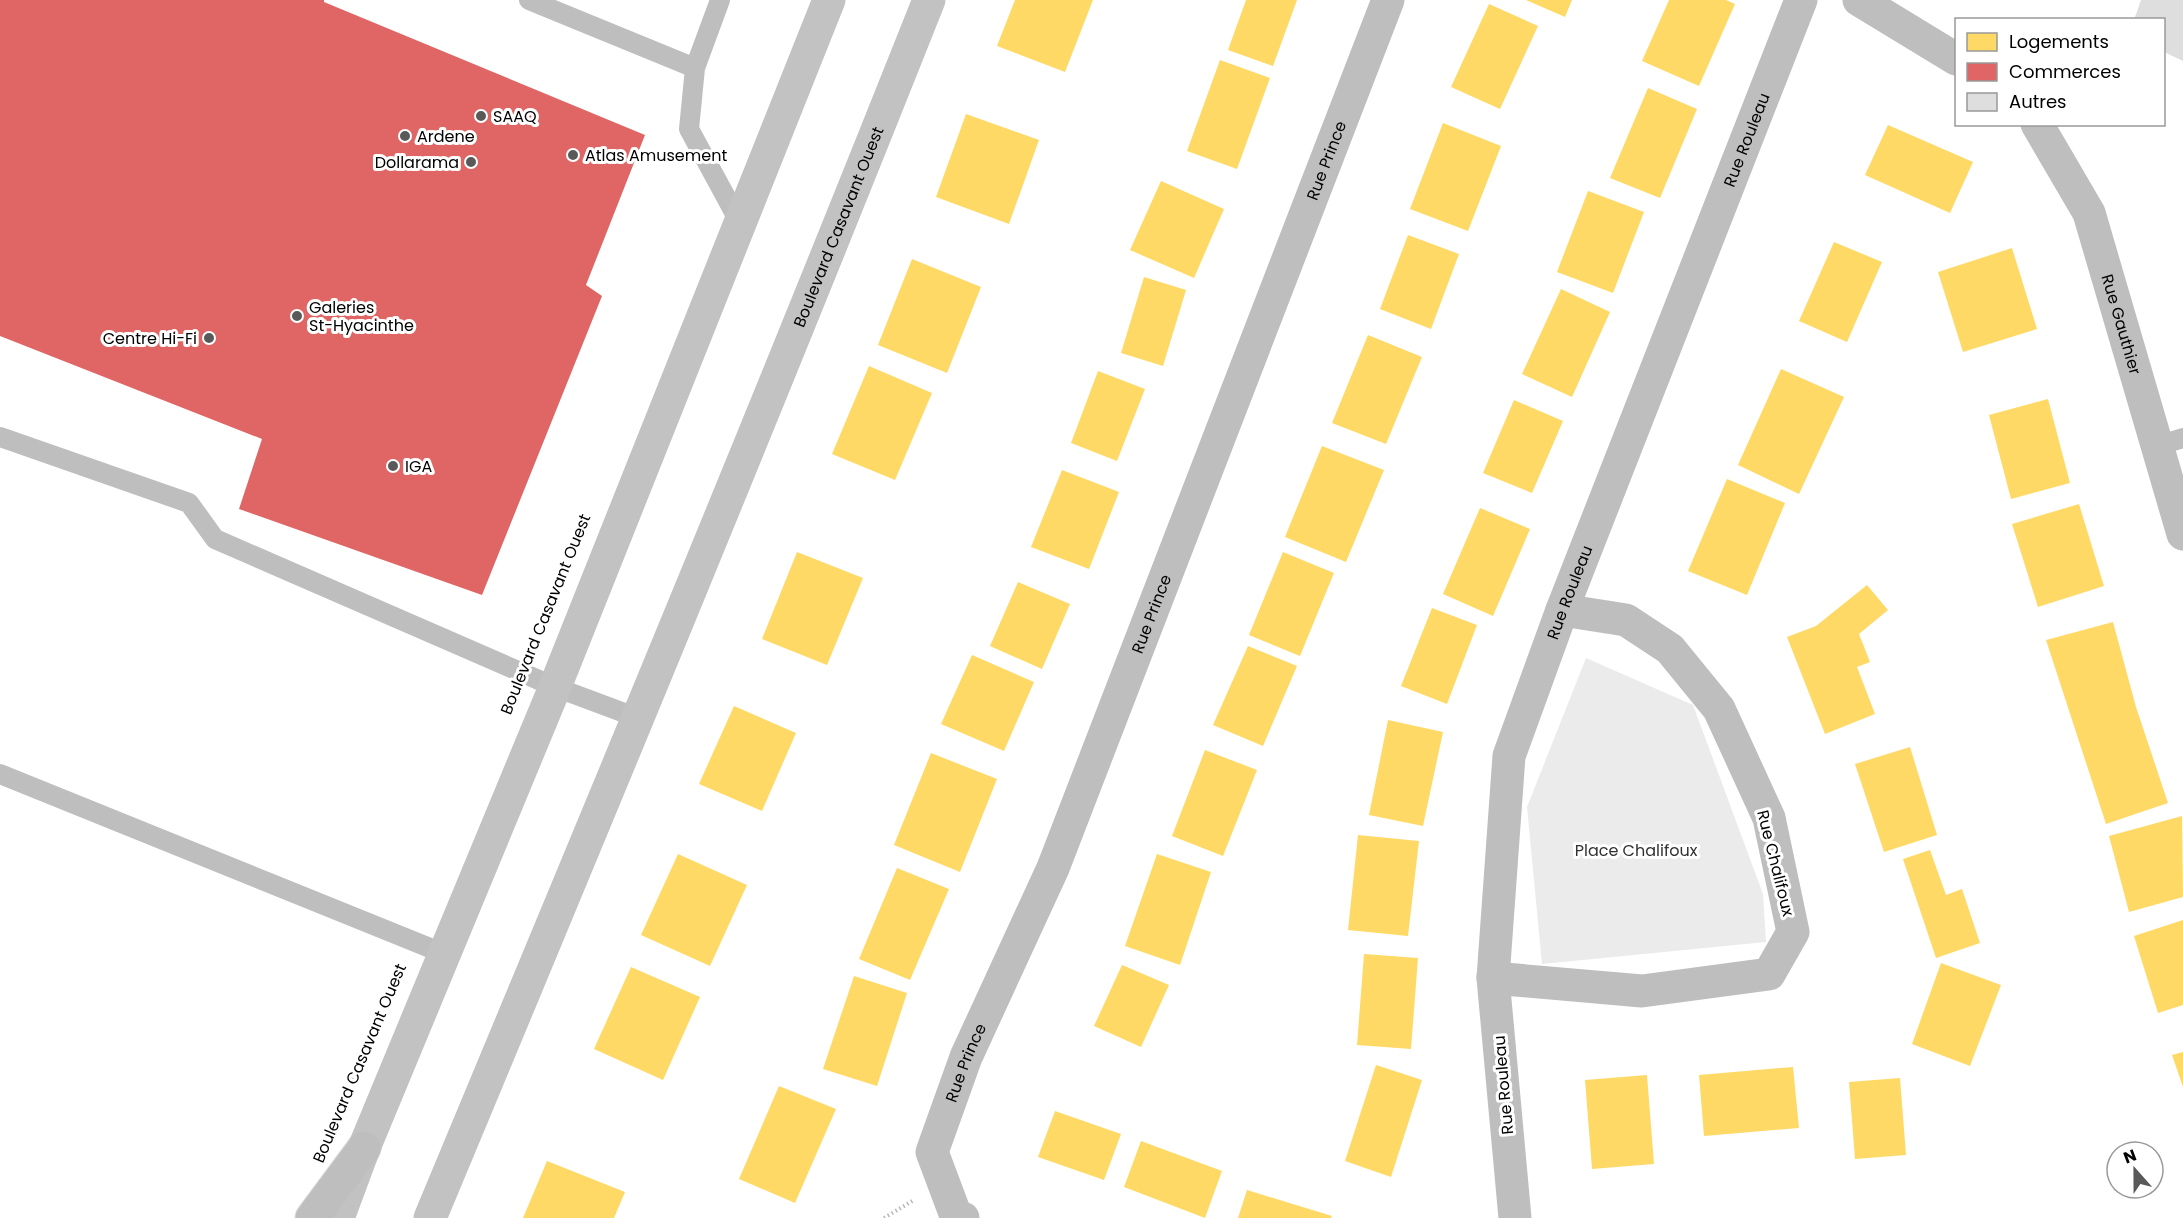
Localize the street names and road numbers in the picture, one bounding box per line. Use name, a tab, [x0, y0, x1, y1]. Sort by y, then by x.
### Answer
street label: Rue Rouleau	[1718, 89, 1776, 190]
street label: Rue Prince	[1301, 118, 1352, 204]
street label: Boulevard Casavant Ouest	[788, 123, 889, 331]
street label: Rue Gauthier	[2096, 271, 2147, 377]
street label: Boulevard Casavant Ouest	[495, 510, 596, 718]
street label: Rue Rouleau	[1541, 542, 1598, 643]
street label: Rue Prince	[1126, 571, 1177, 657]
street label: Rue Chalifoux	[1751, 808, 1800, 919]
street label: Boulevard Casavant Ouest	[307, 960, 412, 1166]
street label: Rue Prince	[940, 1020, 992, 1105]
street label: Rue Rouleau	[1488, 1035, 1519, 1135]

